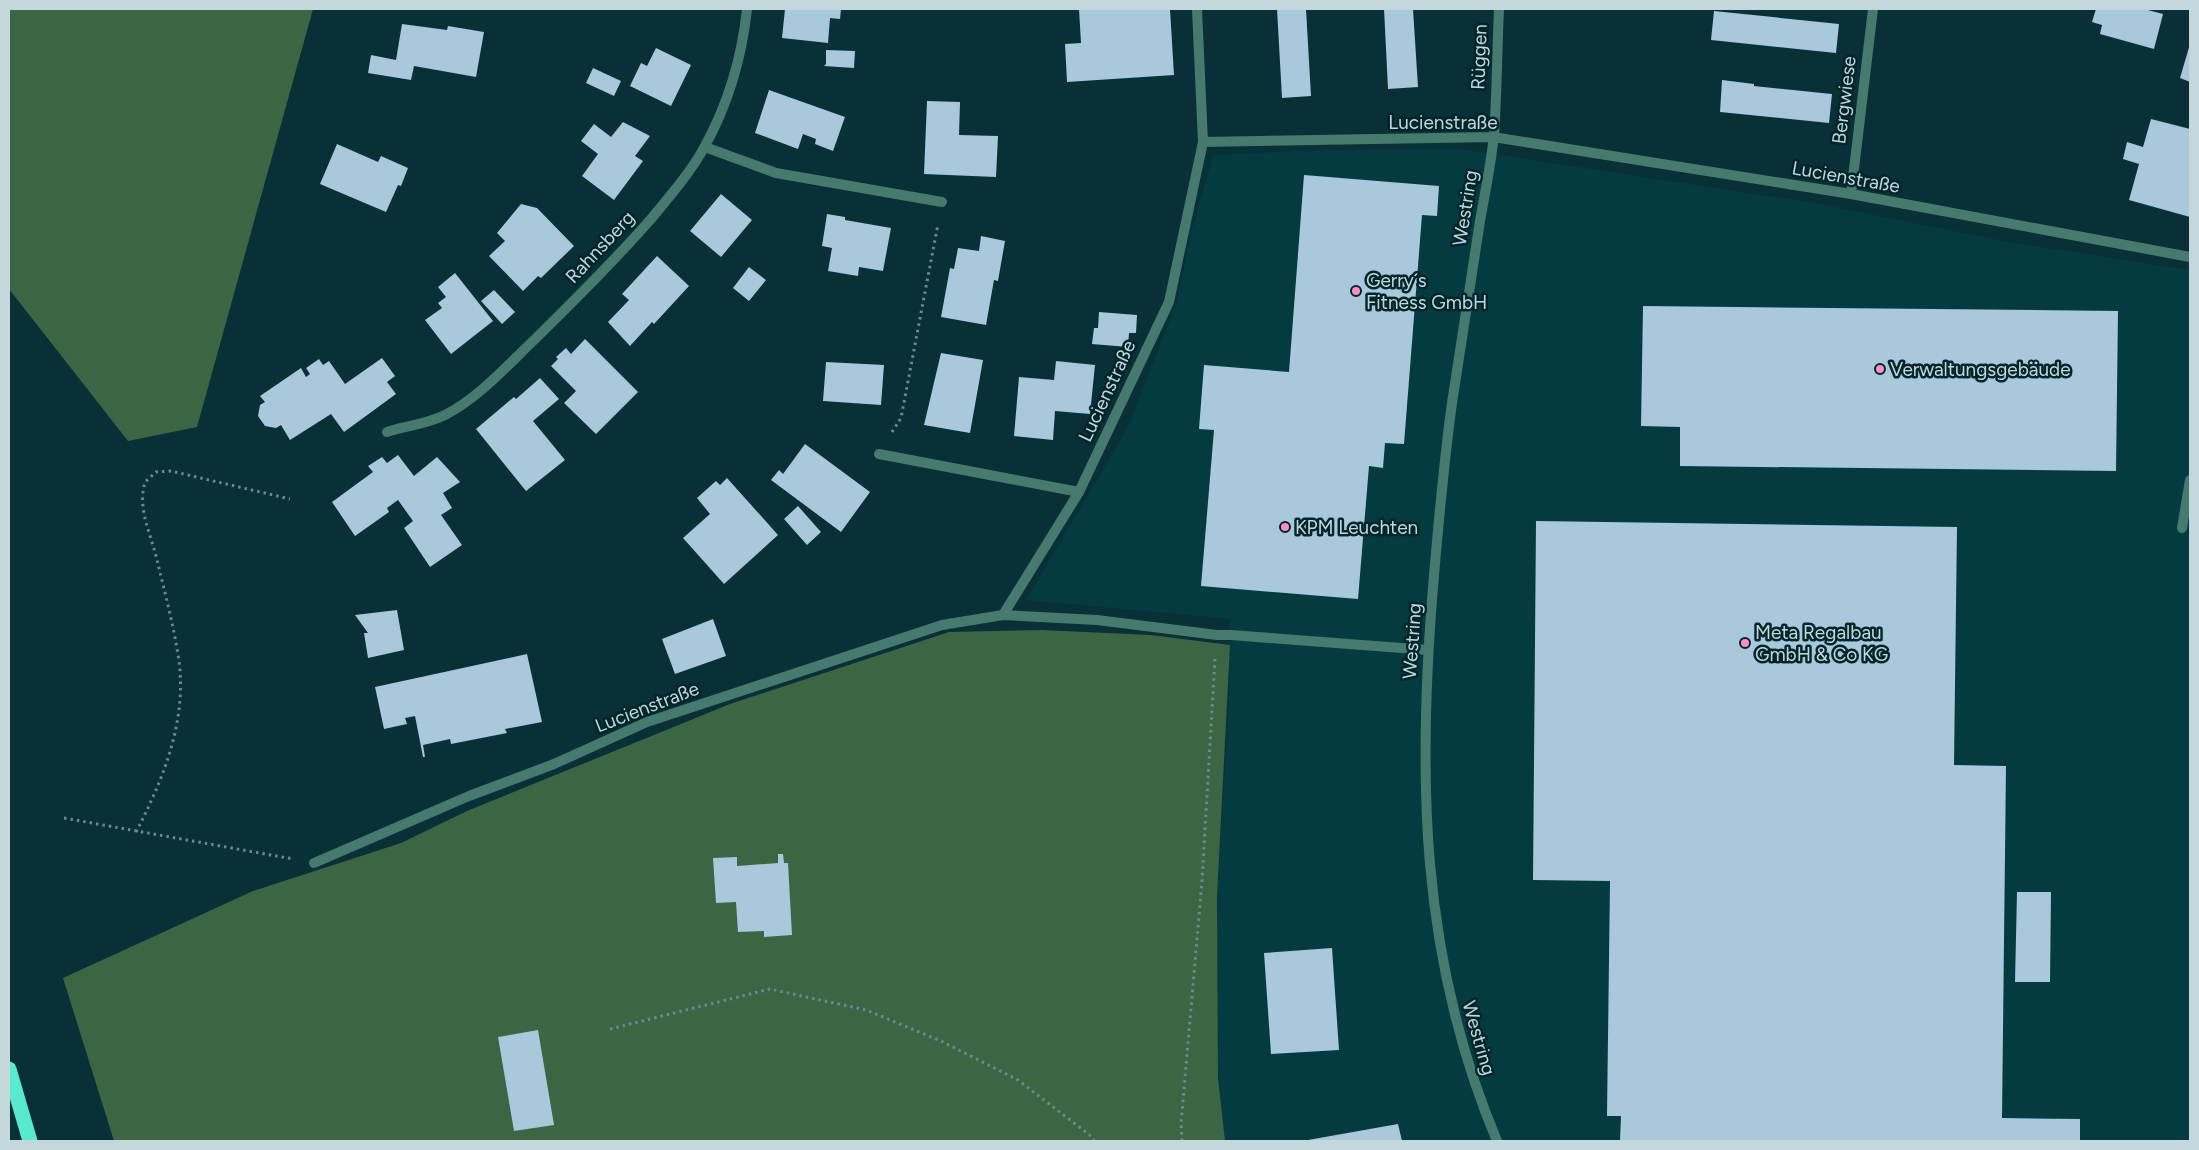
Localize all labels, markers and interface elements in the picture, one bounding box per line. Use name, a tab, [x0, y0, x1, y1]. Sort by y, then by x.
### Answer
street label: Rüggen	[1466, 24, 1492, 90]
street label: Bergwiese	[1827, 55, 1861, 145]
street label: Lucienstraße	[1388, 111, 1498, 134]
street label: Lucienstraße	[1790, 156, 1902, 198]
street label: Westring	[1448, 168, 1482, 248]
street label: Rahnsberg	[561, 206, 639, 288]
place label: Gerry´s Fitness GmbH	[1366, 269, 1487, 314]
marker: Gerry´s Fitness GmbH	[1350, 285, 1362, 297]
street label: Lucienstraße	[1073, 337, 1141, 445]
place label: Verwaltungsgebäude	[1890, 358, 2071, 381]
marker: Verwaltungsgebäude	[1874, 363, 1886, 375]
place label: KPM Leuchten	[1295, 516, 1418, 539]
marker: KPM Leuchten	[1279, 521, 1291, 533]
street label: Westring	[1398, 602, 1426, 680]
place label: Meta Regalbau GmbH & Co KG	[1755, 621, 1888, 666]
marker: Meta Regalbau GmbH & Co KG	[1739, 637, 1751, 649]
street label: Lucienstraße	[592, 677, 702, 737]
street label: Westring	[1457, 998, 1501, 1078]

